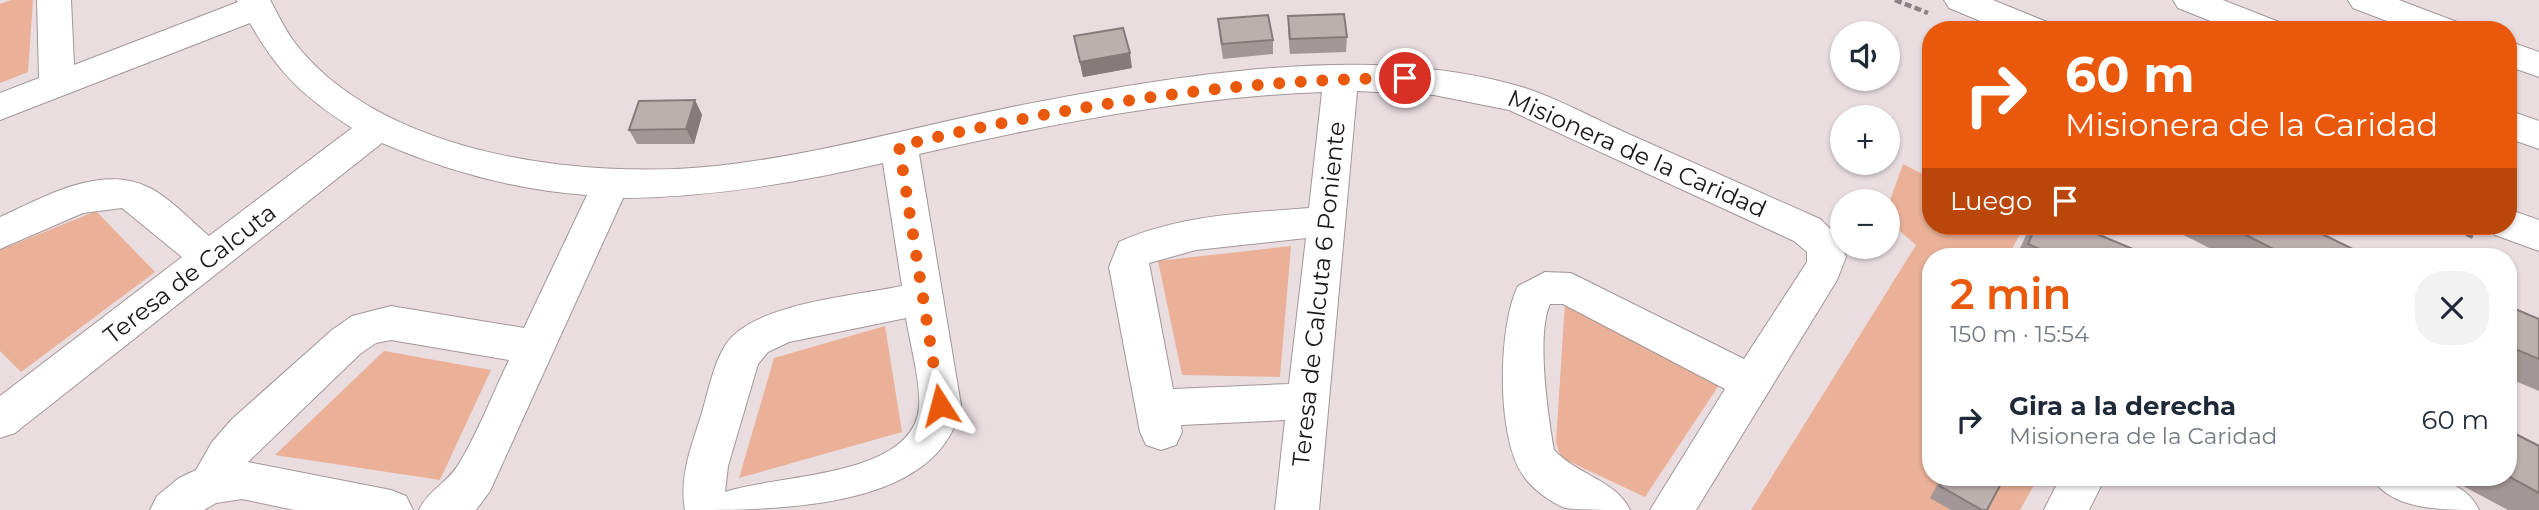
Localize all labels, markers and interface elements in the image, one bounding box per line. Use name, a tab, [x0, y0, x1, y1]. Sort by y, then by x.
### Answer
map controls	[1830, 21, 1900, 259]
button: sound	[1830, 21, 1900, 91]
text: 60 m	[2065, 45, 2195, 104]
pin	[1375, 48, 1435, 108]
icon: right	[1950, 49, 2041, 140]
icon: arrive	[1386, 59, 1424, 97]
street label: Misionera de la Caridad	[1503, 83, 1771, 224]
button: +	[1830, 105, 1900, 175]
text: Misionera de la Caridad	[2065, 105, 2438, 144]
street label: Teresa de Calcuta 6 Poniente	[1286, 120, 1351, 468]
icon: arrive	[2046, 182, 2084, 220]
text: Luego	[1950, 185, 2032, 217]
button: −	[1830, 189, 1900, 259]
street label: Teresa de Calcuta	[98, 197, 282, 350]
text: 2 min	[1950, 268, 2071, 320]
button: close	[2415, 271, 2489, 345]
text: 150 m · 15:54	[1950, 320, 2089, 348]
position arrow	[903, 368, 977, 442]
text: Gira a la derecha	[2009, 390, 2236, 422]
icon: right	[1950, 401, 1988, 439]
text: 60 m	[2422, 404, 2489, 436]
text: Misionera de la Caridad	[2009, 422, 2277, 450]

